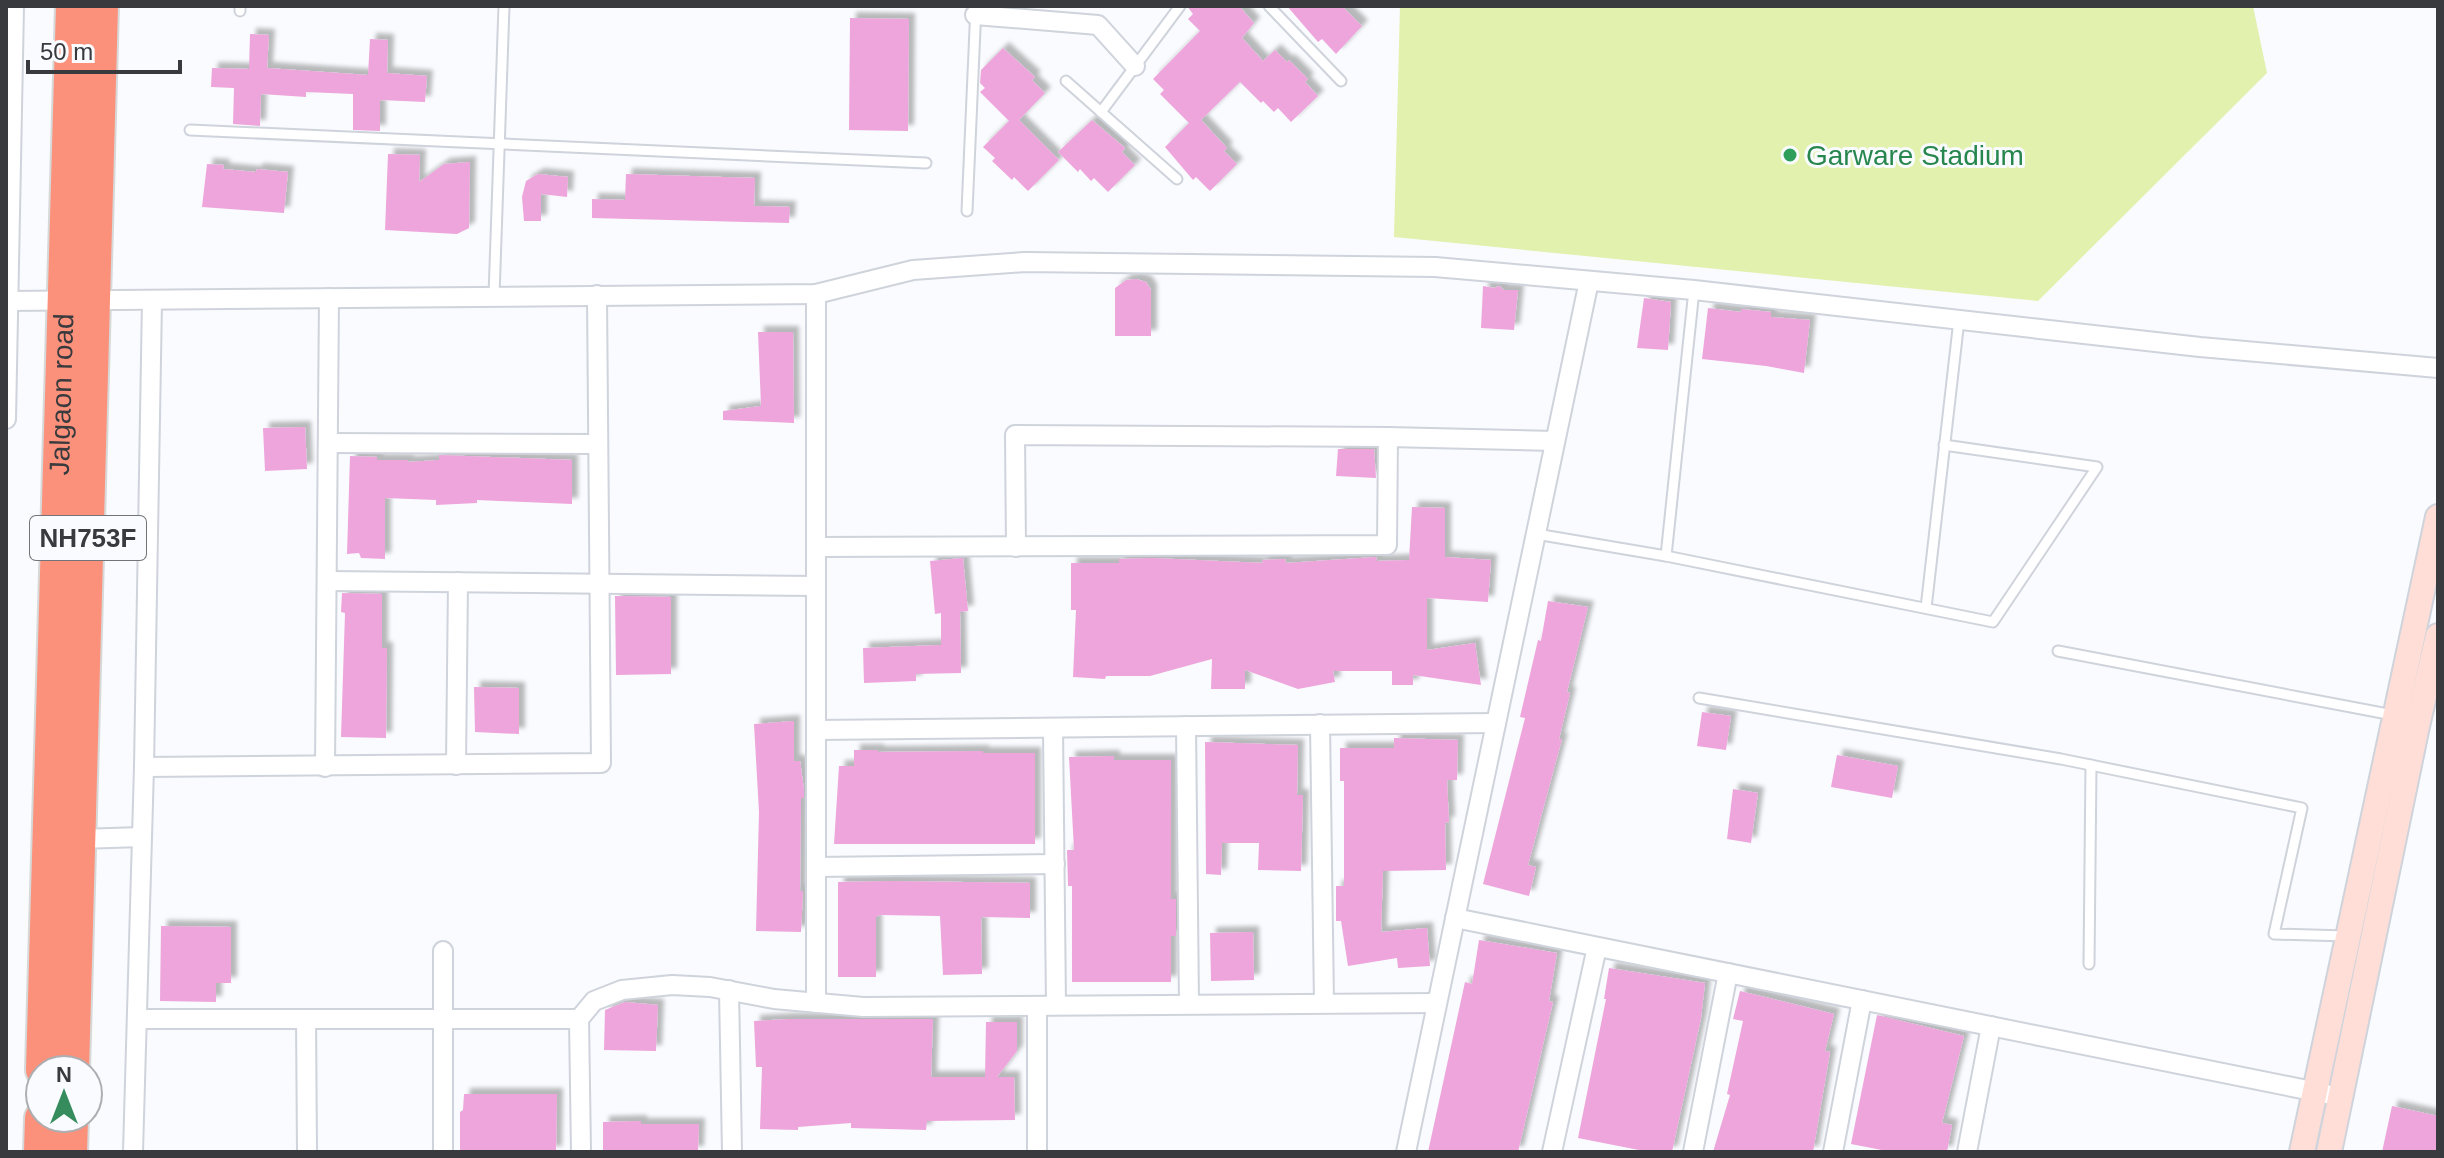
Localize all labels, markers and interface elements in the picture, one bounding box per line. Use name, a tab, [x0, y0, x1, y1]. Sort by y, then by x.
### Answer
scale bar	[28, 24, 180, 74]
text: 50 m	[40, 38, 93, 65]
place label: Garware Stadium	[1806, 140, 2024, 171]
marker: Garware Stadium	[1781, 146, 1799, 164]
street label: Jalgaon road	[43, 313, 79, 476]
road number: NH753F	[30, 516, 146, 560]
north arrow	[24, 1054, 104, 1134]
text: N	[56, 1062, 72, 1087]

